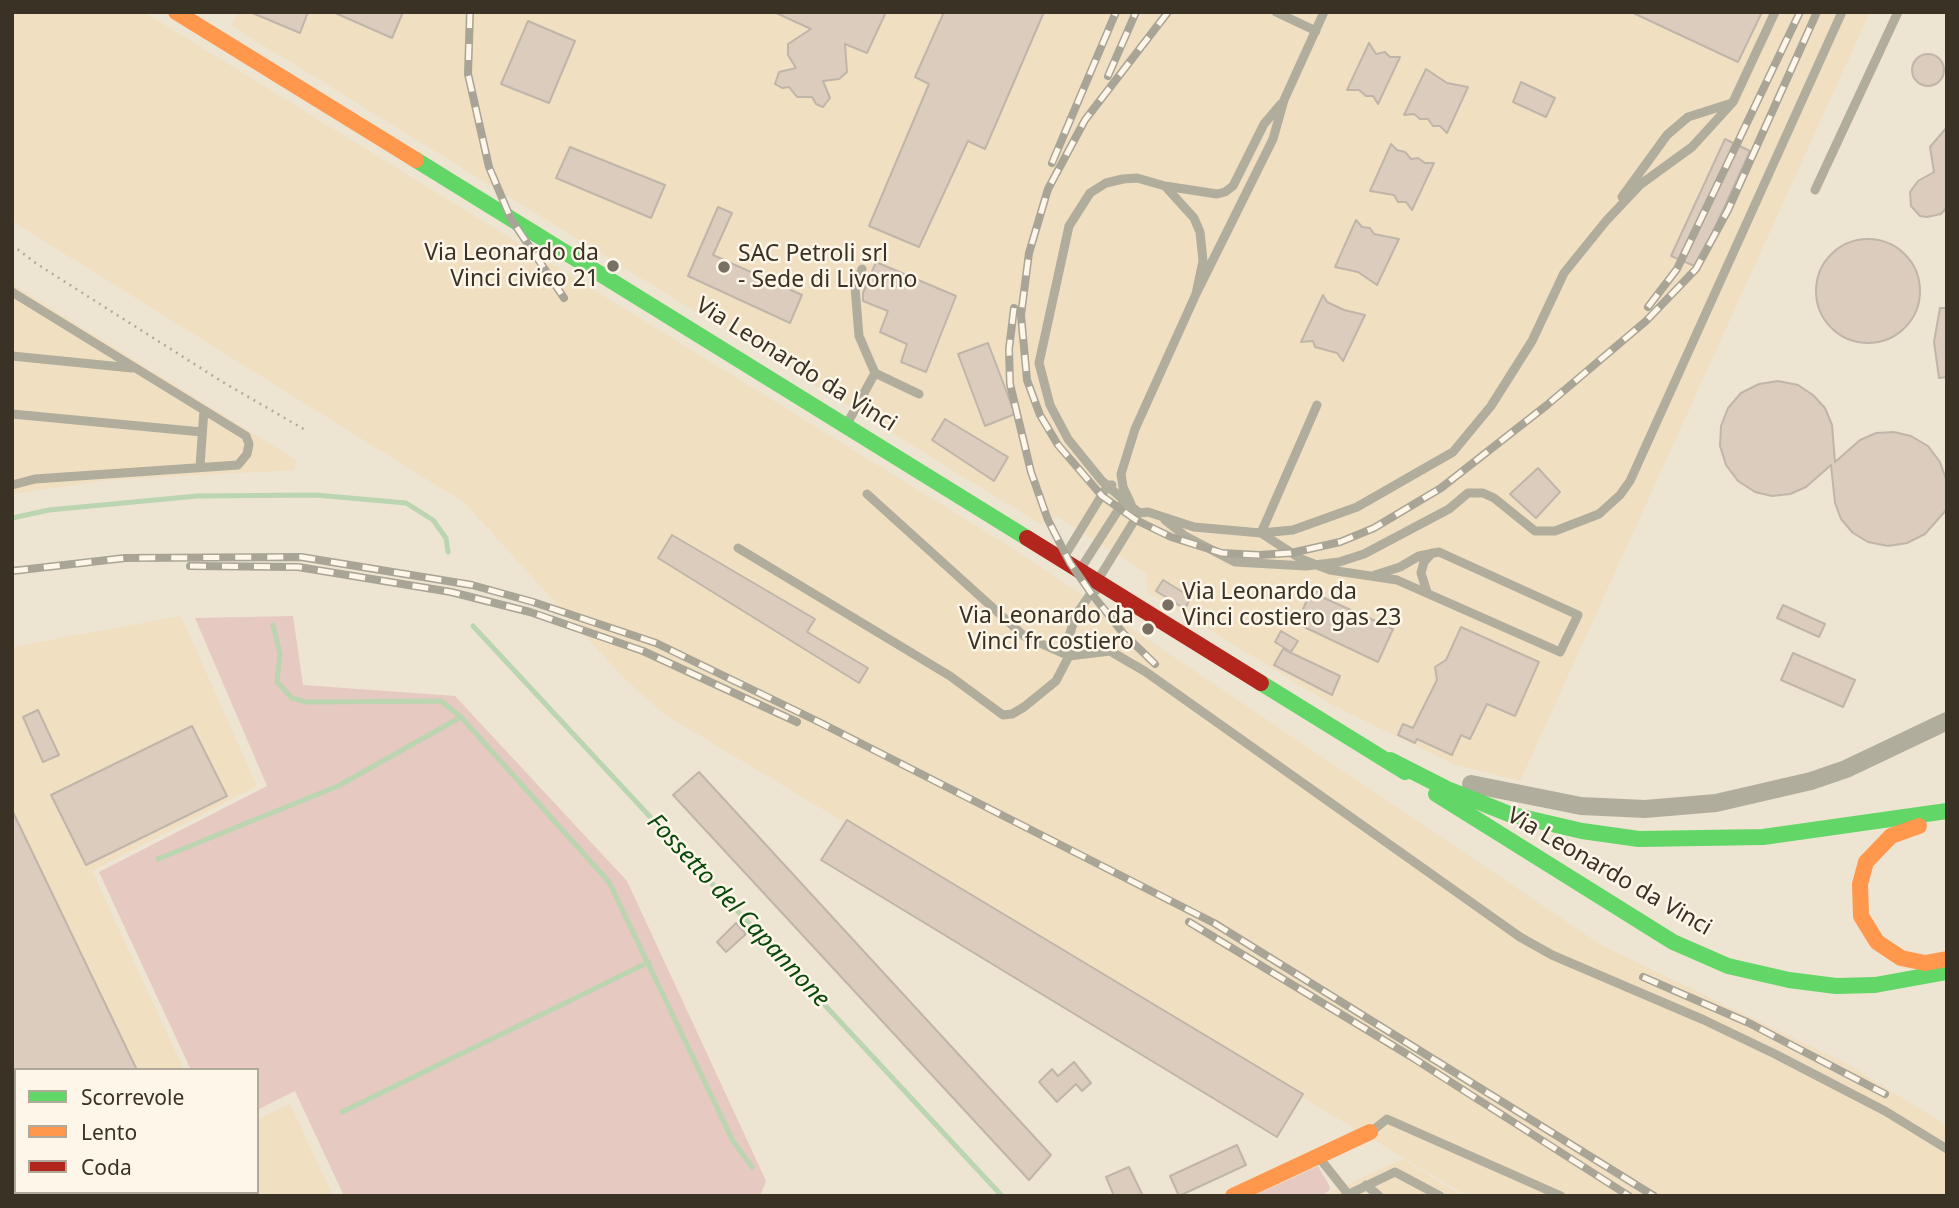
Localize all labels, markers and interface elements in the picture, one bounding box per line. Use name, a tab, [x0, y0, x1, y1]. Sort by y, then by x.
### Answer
place label: Via Leonardo da Vinci civico 21	[424, 239, 599, 293]
place label: SAC Petroli srl - Sede di Livorno	[738, 240, 917, 294]
marker: Via Leonardo da Vinci civico 21	[605, 258, 621, 274]
marker: SAC Petroli srl - Sede di Livorno	[716, 259, 732, 275]
street label: Via Leonardo da Vinci	[690, 292, 902, 438]
place label: Via Leonardo da Vinci costiero gas 23	[1182, 578, 1401, 632]
marker: Via Leonardo da Vinci costiero gas 23	[1160, 597, 1176, 613]
place label: Via Leonardo da Vinci fr costiero	[959, 602, 1134, 656]
marker: Via Leonardo da Vinci fr costiero	[1140, 621, 1156, 637]
street label: Via Leonardo da Vinci	[1502, 802, 1716, 942]
water label: Fossetto del Capannone	[641, 808, 835, 1014]
legend	[14, 1068, 259, 1194]
text: Scorrevole	[81, 1083, 184, 1111]
text: Lento	[81, 1118, 137, 1146]
text: Coda	[81, 1153, 132, 1181]

